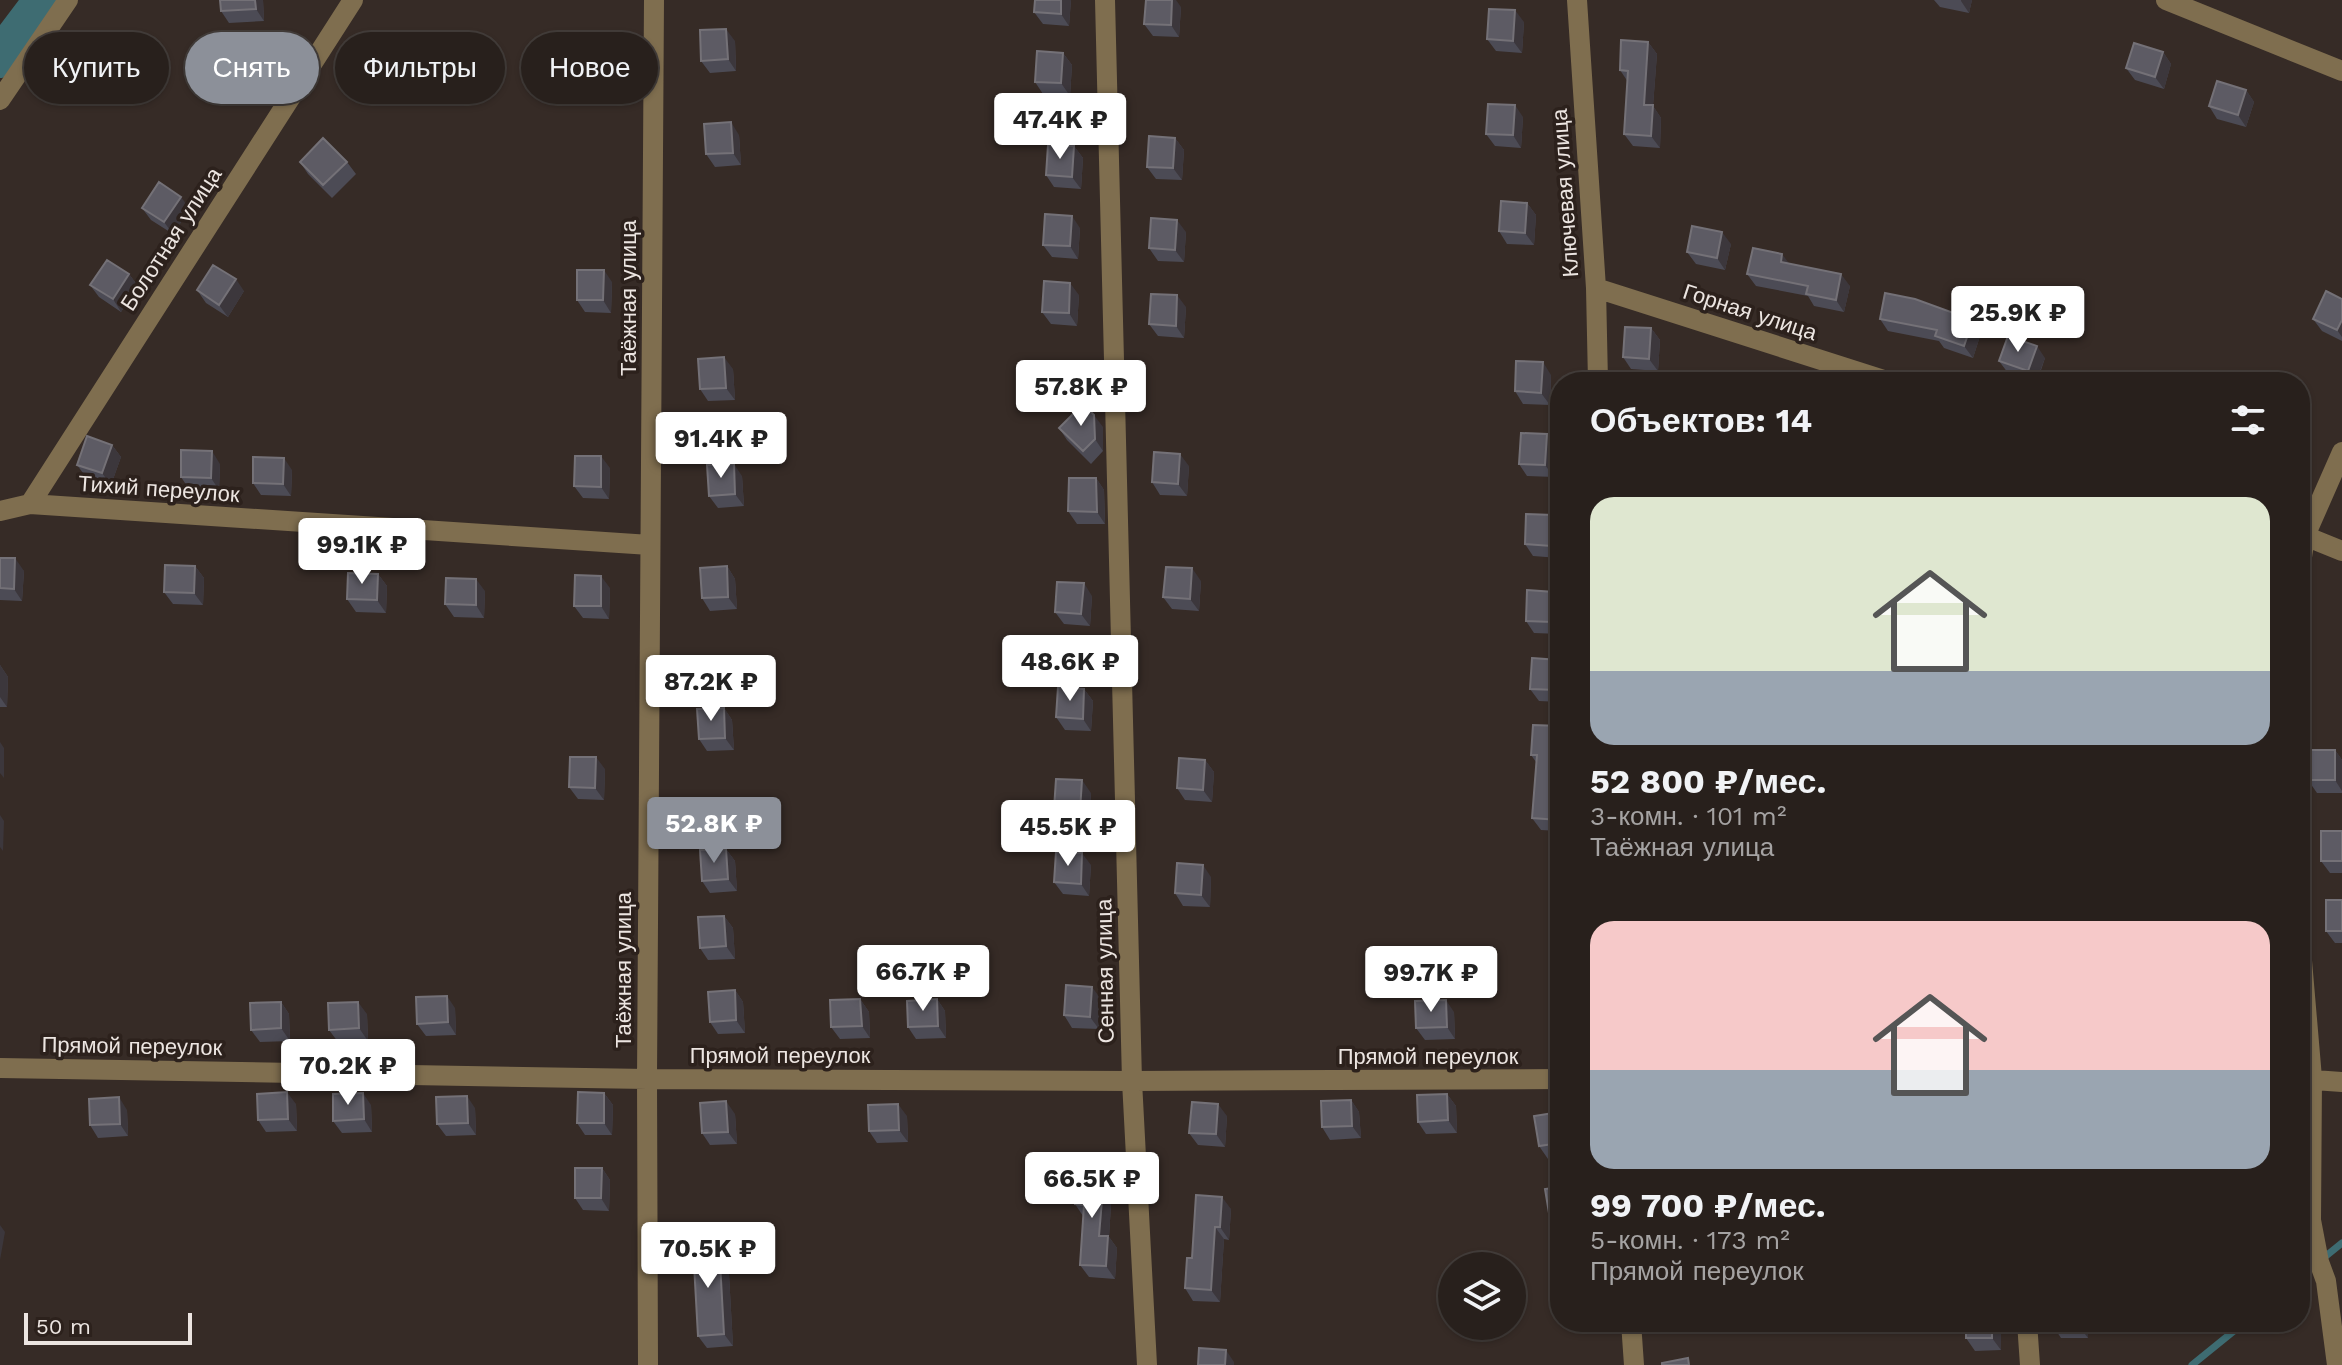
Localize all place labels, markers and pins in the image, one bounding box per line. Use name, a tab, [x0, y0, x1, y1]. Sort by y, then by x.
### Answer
pin: 47.4K ₽	[986, 93, 1134, 161]
pin: 25.9K ₽	[1944, 286, 2092, 354]
pin: 57.8K ₽	[1007, 360, 1155, 428]
pin: 91.4K ₽	[647, 412, 795, 480]
pin: 99.1K ₽	[288, 518, 436, 586]
pin: 48.6K ₽	[996, 635, 1144, 703]
pin: 87.2K ₽	[637, 655, 785, 723]
pin: 52.8K ₽	[640, 797, 788, 865]
pin: 45.5K ₽	[994, 800, 1142, 868]
pin: 66.7K ₽	[849, 945, 997, 1013]
pin: 99.7K ₽	[1357, 946, 1505, 1014]
pin: 70.2K ₽	[274, 1039, 422, 1107]
pin: 66.5K ₽	[1018, 1152, 1166, 1220]
pin: 70.5K ₽	[634, 1222, 782, 1290]

